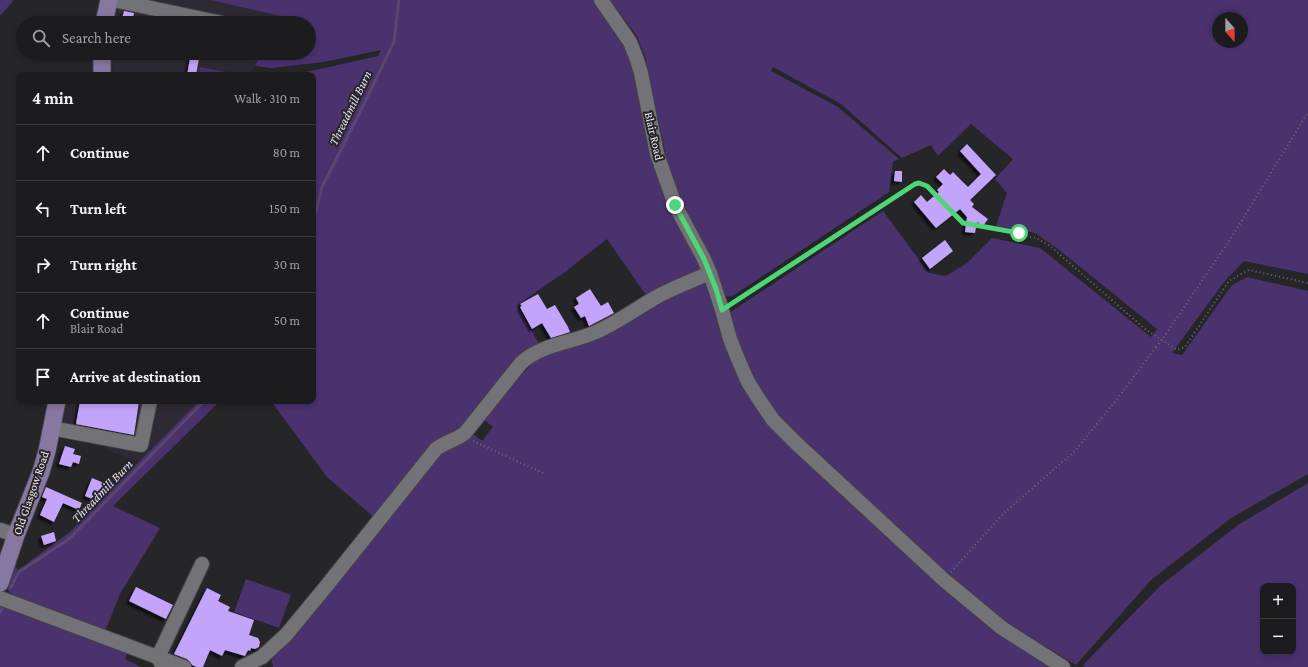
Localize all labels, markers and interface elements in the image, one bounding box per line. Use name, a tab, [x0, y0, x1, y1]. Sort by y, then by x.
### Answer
north arrow	[1212, 12, 1248, 48]
search box	[16, 16, 316, 60]
icon: search	[30, 27, 52, 49]
text: Search here	[62, 30, 131, 46]
water label: Threadmill Burn	[325, 68, 375, 148]
text: 4 min	[32, 89, 74, 108]
text: Walk · 310 m	[234, 91, 300, 106]
street label: Blair Road	[642, 110, 667, 162]
icon: ahead	[32, 142, 54, 164]
text: Continue	[70, 145, 129, 161]
text: 80 m	[273, 145, 300, 160]
route end	[666, 196, 684, 214]
icon: left	[32, 198, 54, 220]
text: Turn left	[70, 201, 126, 217]
text: 150 m	[269, 201, 300, 216]
route start	[1010, 224, 1028, 242]
icon: right	[32, 254, 54, 276]
text: Turn right	[70, 257, 137, 273]
text: 30 m	[274, 257, 300, 272]
text: Continue	[70, 305, 129, 321]
icon: ahead	[32, 310, 54, 332]
text: 50 m	[274, 313, 300, 328]
text: Blair Road	[70, 321, 123, 336]
icon: arrive	[32, 366, 54, 388]
text: Arrive at destination	[70, 369, 201, 385]
street label: Old Glasgow Road	[10, 449, 52, 537]
water label: Threadmill Burn	[68, 456, 136, 525]
map controls	[1260, 583, 1296, 655]
button: +	[1260, 583, 1296, 619]
button: −	[1260, 619, 1296, 655]

